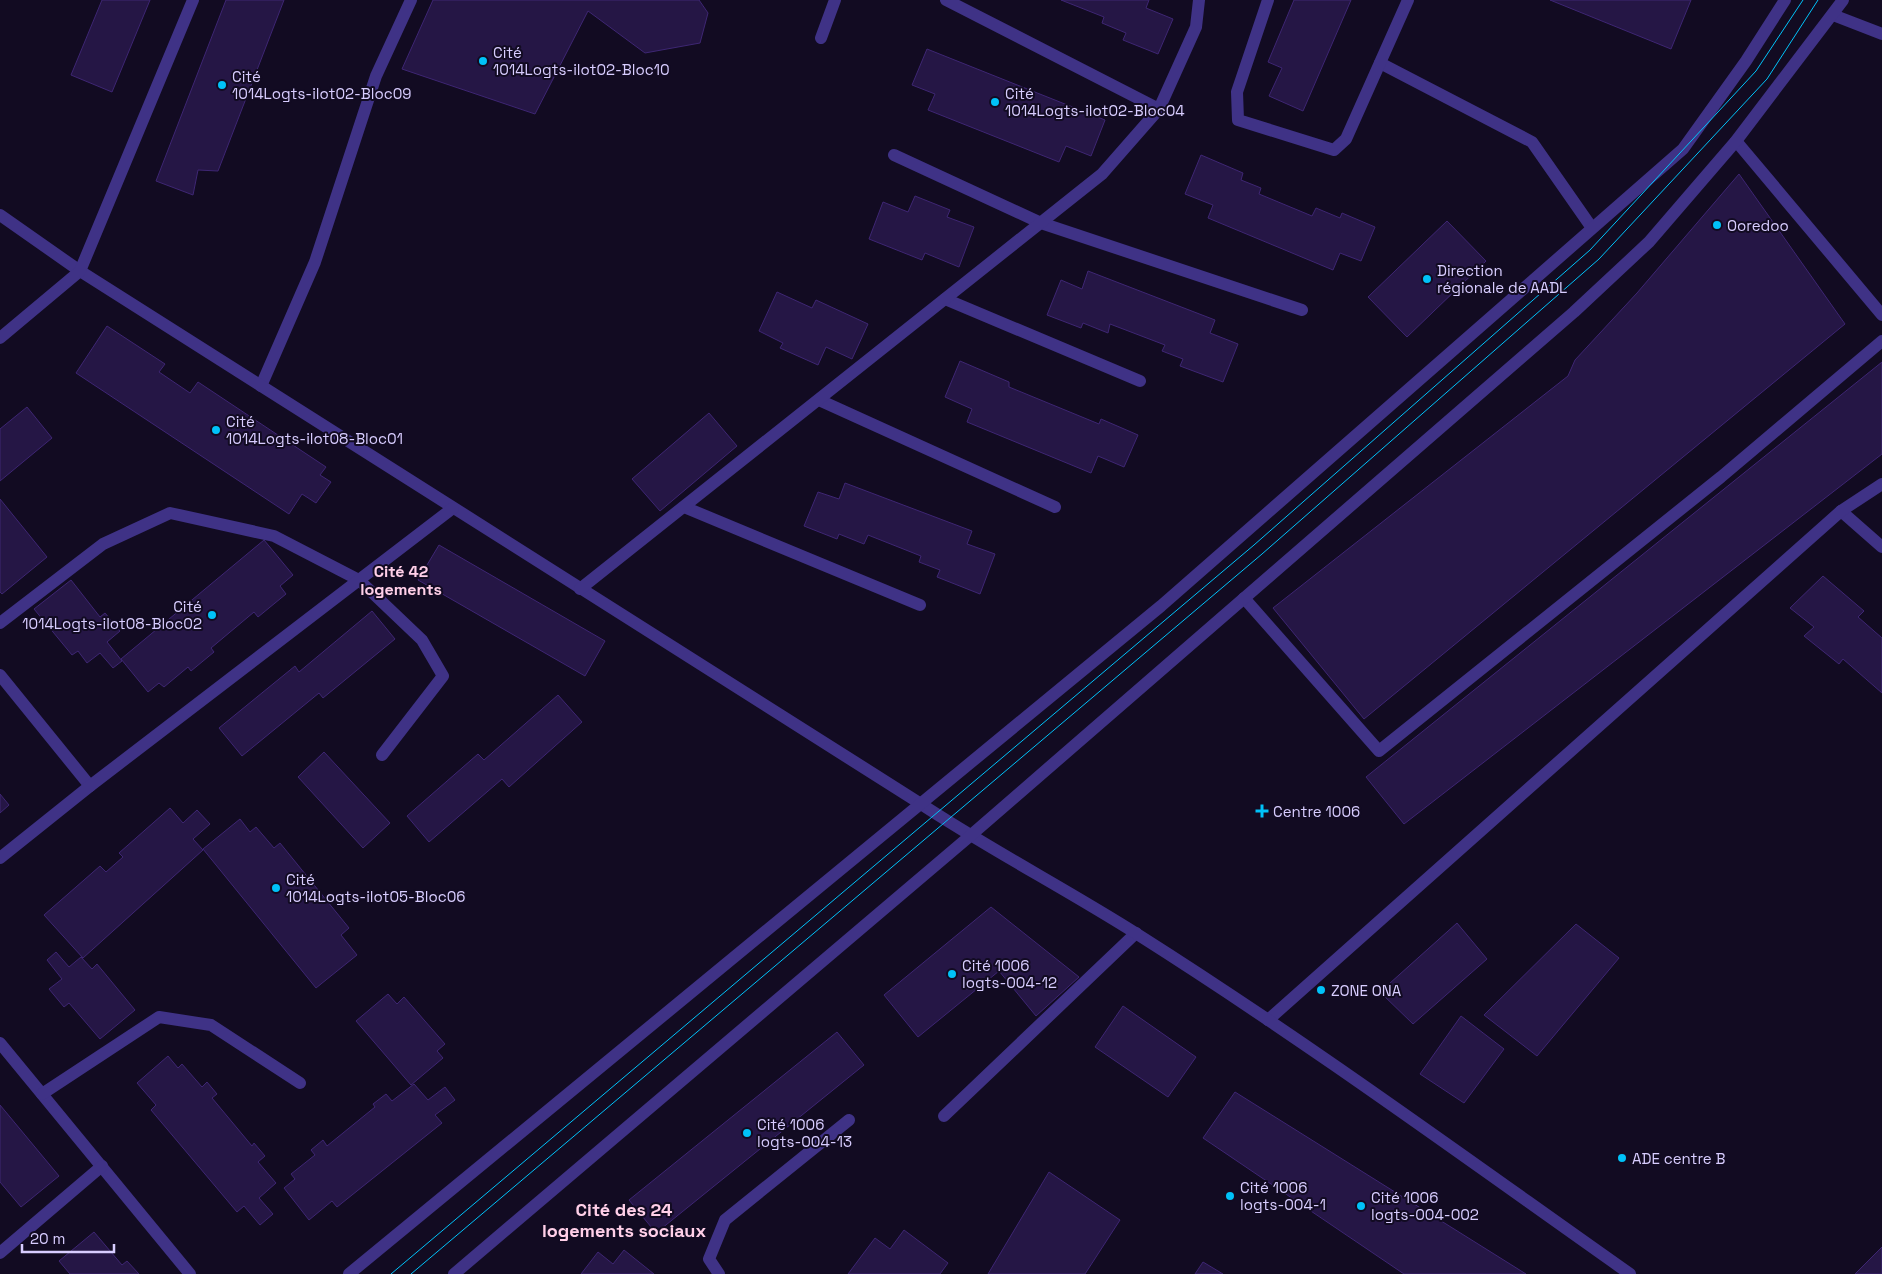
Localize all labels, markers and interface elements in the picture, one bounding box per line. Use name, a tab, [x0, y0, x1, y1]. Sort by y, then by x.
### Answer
place label: Cité 1014Logts-ilot02-Bloc10	[493, 43, 670, 79]
marker: Cité 1014Logts-ilot02-Bloc10	[477, 55, 489, 67]
place label: Cité 1014Logts-ilot02-Bloc09	[232, 67, 411, 103]
marker: Cité 1014Logts-ilot02-Bloc09	[216, 79, 228, 91]
place label: Cité 1014Logts-ilot02-Bloc04	[1005, 84, 1185, 120]
marker: Cité 1014Logts-ilot02-Bloc04	[989, 96, 1001, 108]
place label: Ooredoo	[1727, 216, 1789, 235]
marker: Ooredoo	[1711, 219, 1723, 231]
place label: Direction régionale de AADL	[1437, 261, 1567, 297]
marker: Direction régionale de AADL	[1421, 273, 1433, 285]
place label: Cité 1014Logts-ilot08-Bloc01	[226, 412, 403, 448]
marker: Cité 1014Logts-ilot08-Bloc01	[210, 424, 222, 436]
district label: Cité 42 logements	[360, 561, 442, 600]
place label: Cité 1014Logts-ilot08-Bloc02	[22, 597, 202, 633]
marker: Cité 1014Logts-ilot08-Bloc02	[206, 609, 218, 621]
place label: Centre 1006	[1273, 802, 1360, 821]
marker: Centre 1006	[1255, 804, 1269, 818]
place label: Cité 1014Logts-ilot05-Bloc06	[286, 870, 465, 906]
marker: Cité 1014Logts-ilot05-Bloc06	[270, 882, 282, 894]
place label: Cité 1006 logts-004-12	[962, 956, 1057, 992]
marker: Cité 1006 logts-004-12	[946, 968, 958, 980]
place label: ZONE ONA	[1331, 981, 1402, 1000]
marker: ZONE ONA	[1315, 984, 1327, 996]
place label: Cité 1006 logts-004-13	[757, 1115, 852, 1151]
marker: Cité 1006 logts-004-13	[741, 1127, 753, 1139]
place label: ADE centre B	[1632, 1149, 1726, 1168]
marker: ADE centre B	[1616, 1152, 1628, 1164]
place label: Cité 1006 logts-004-1	[1240, 1178, 1326, 1214]
place label: Cité 1006 logts-004-002	[1371, 1188, 1479, 1224]
marker: Cité 1006 logts-004-1	[1224, 1190, 1236, 1202]
district label: Cité des 24 logements sociaux	[542, 1198, 706, 1242]
marker: Cité 1006 logts-004-002	[1355, 1200, 1367, 1212]
scale bar	[22, 1222, 115, 1254]
text: 20 m	[30, 1229, 65, 1248]

